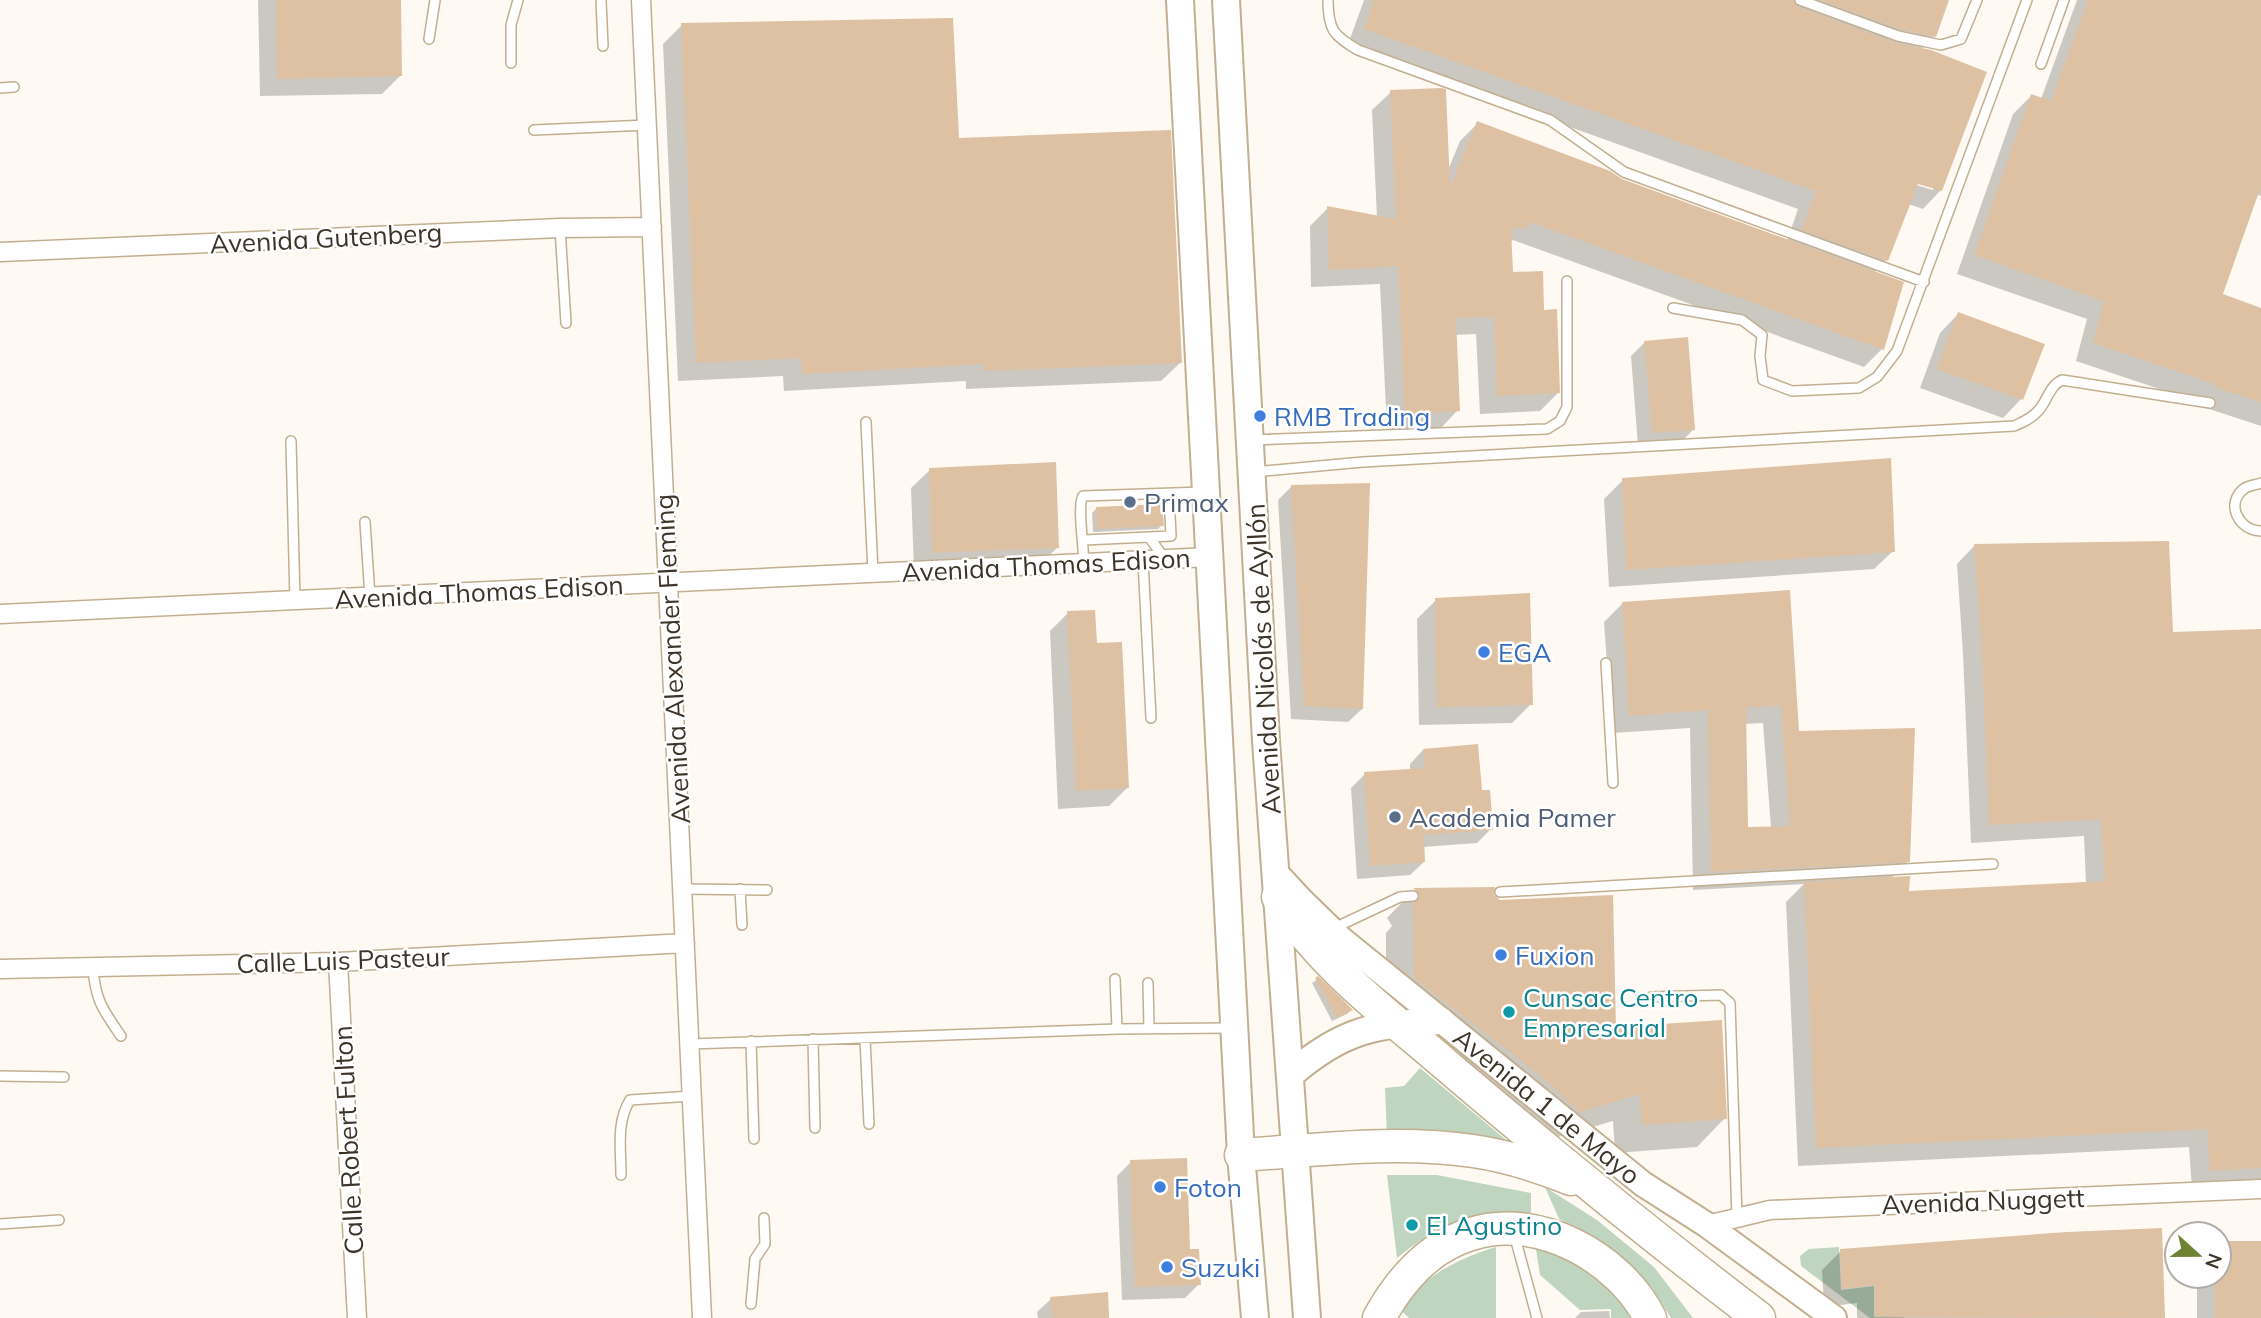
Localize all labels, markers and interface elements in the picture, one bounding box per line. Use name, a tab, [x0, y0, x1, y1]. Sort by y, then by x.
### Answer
street label: Avenida Gutenberg	[209, 215, 443, 261]
place label: RMB Trading	[1274, 400, 1430, 433]
marker: RMB Trading	[1252, 408, 1268, 424]
place label: Primax	[1144, 486, 1229, 519]
street label: Avenida Alexander Fleming	[647, 493, 697, 825]
marker: Primax	[1122, 494, 1138, 510]
street label: Avenida Nicolás de Ayllón	[1238, 503, 1288, 815]
street label: Avenida Thomas Edison	[901, 541, 1191, 589]
street label: Avenida Thomas Edison	[334, 568, 624, 616]
place label: EGA	[1498, 636, 1551, 669]
marker: EGA	[1476, 644, 1492, 660]
place label: Academia Pamer	[1409, 801, 1616, 834]
marker: Academia Pamer	[1387, 809, 1403, 825]
place label: Fuxion	[1515, 939, 1595, 972]
street label: Calle Luis Pasteur	[236, 940, 451, 980]
marker: Fuxion	[1493, 947, 1509, 963]
place label: Cunsac Centro Empresarial	[1523, 981, 1698, 1044]
marker: Cunsac Centro Empresarial	[1501, 1004, 1517, 1020]
street label: Avenida 1 de Mayo	[1447, 1021, 1647, 1191]
street label: Calle Robert Fulton	[326, 1025, 370, 1255]
place label: Foton	[1174, 1171, 1242, 1204]
marker: Foton	[1152, 1179, 1168, 1195]
street label: Avenida Nuggett	[1881, 1181, 2085, 1221]
place label: El Agustino	[1426, 1209, 1562, 1242]
marker: El Agustino	[1404, 1217, 1420, 1233]
north arrow	[2163, 1220, 2233, 1290]
text: N	[2200, 1250, 2228, 1272]
place label: Suzuki	[1181, 1251, 1260, 1284]
marker: Suzuki	[1159, 1259, 1175, 1275]

